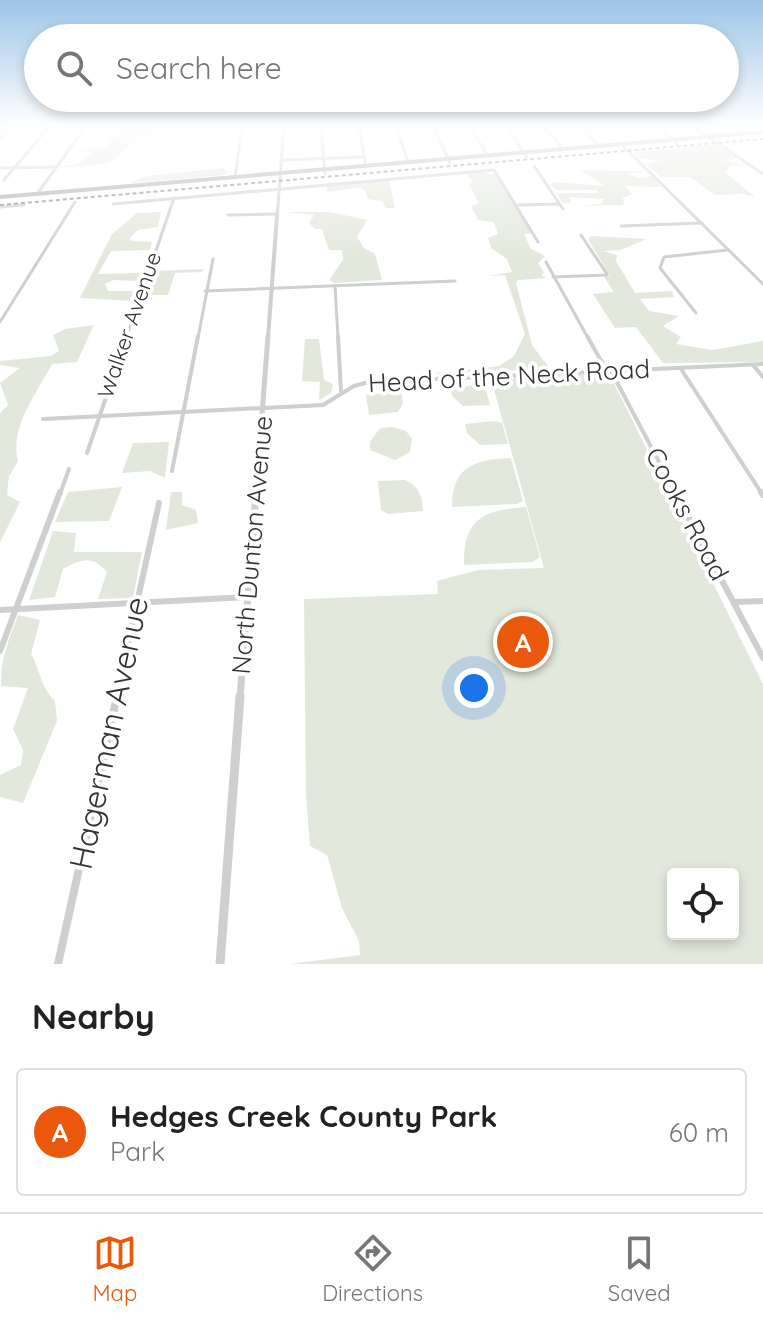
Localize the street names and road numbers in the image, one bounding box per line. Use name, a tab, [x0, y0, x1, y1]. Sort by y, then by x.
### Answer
street label: Walker Avenue	[91, 248, 167, 402]
street label: Head of the Neck Road	[367, 352, 651, 399]
street label: North Dunton Avenue	[224, 414, 279, 676]
street label: Cooks Road	[639, 442, 736, 586]
street label: Hagerman Avenue	[60, 593, 156, 873]

